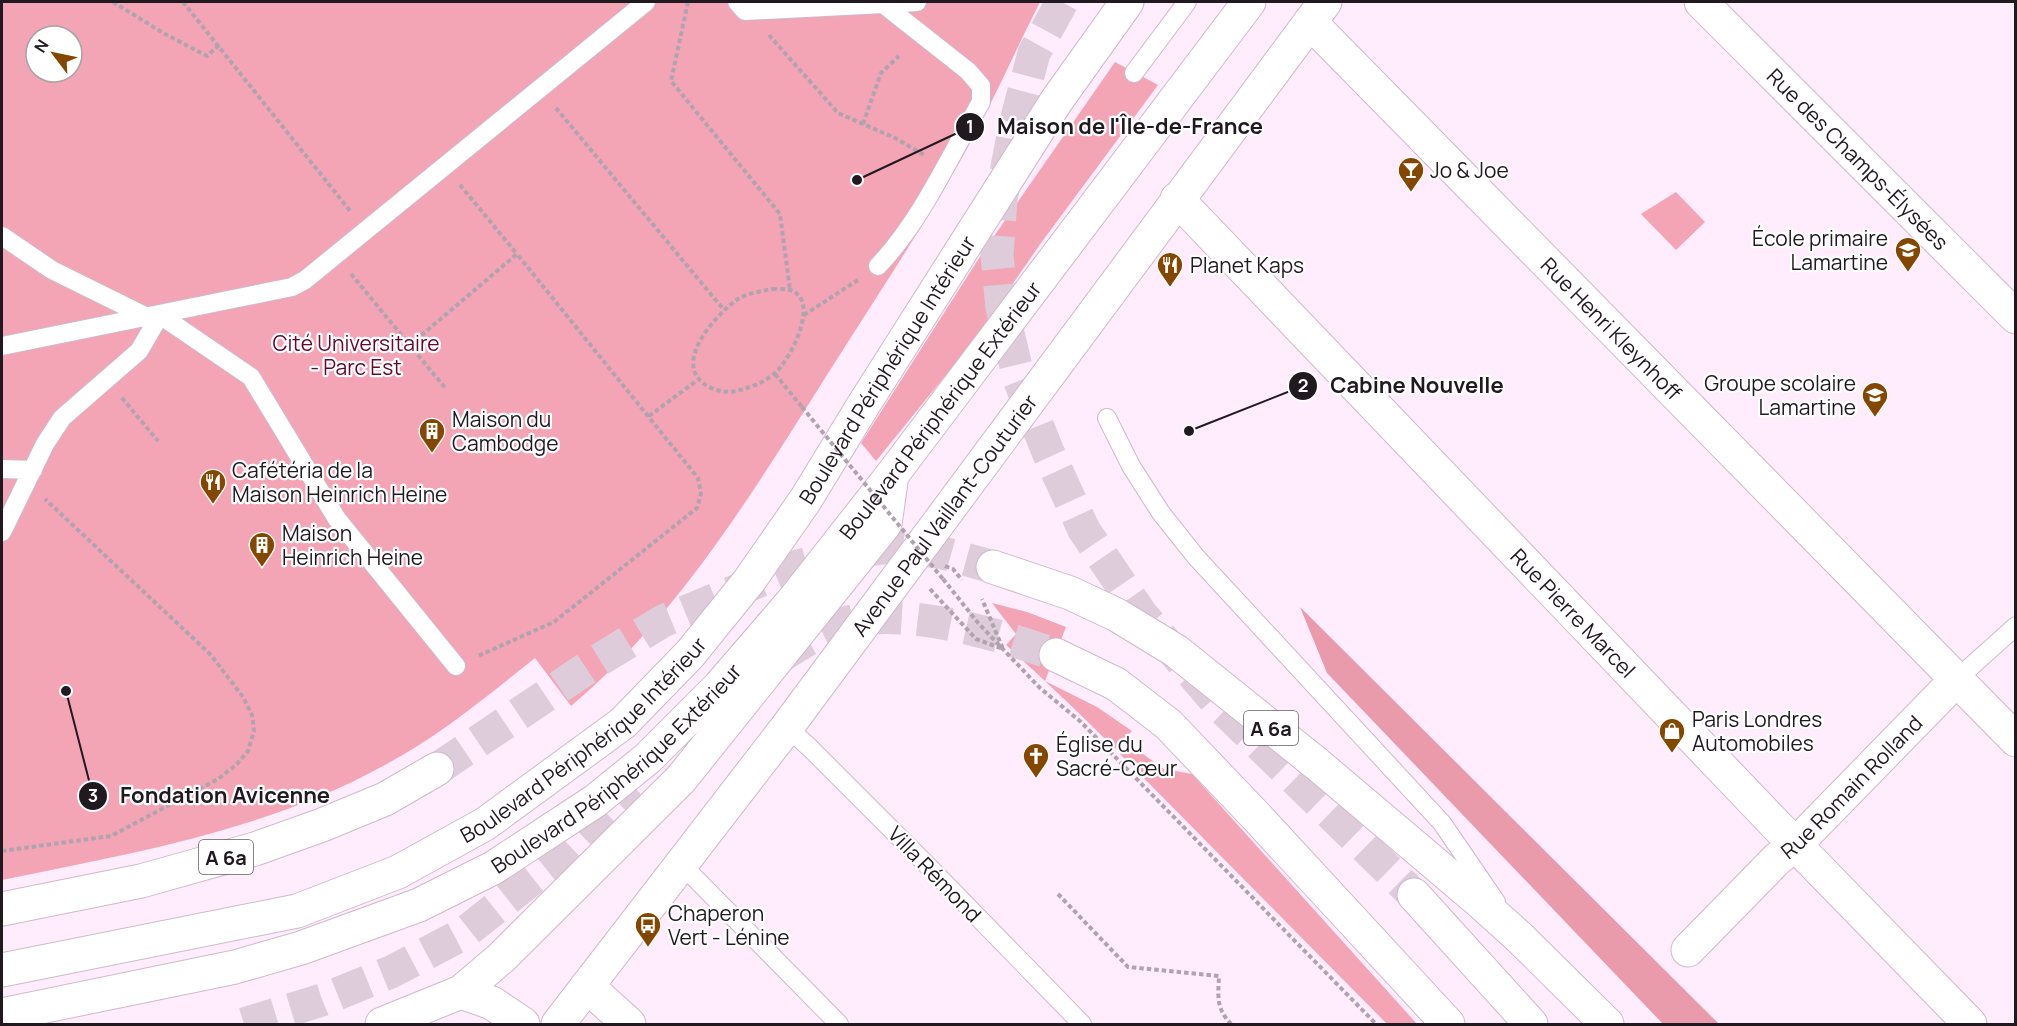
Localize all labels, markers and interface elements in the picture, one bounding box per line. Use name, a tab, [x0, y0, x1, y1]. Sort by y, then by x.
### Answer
north arrow	[24, 24, 84, 84]
text: N	[29, 35, 54, 57]
street label: Rue des Champs-Élysées	[1761, 62, 1955, 256]
callout: Maison de l'Île-de-France	[955, 107, 1275, 147]
text: Maison de l'Île-de-France	[997, 111, 1263, 141]
text: 1	[966, 114, 974, 138]
bar icon: Jo & Joe	[1396, 155, 1426, 193]
place label: Jo & Joe	[1430, 156, 1509, 184]
place label: École primaire Lamartine	[1752, 224, 1888, 276]
street label: Boulevard Périphérique Intérieur	[792, 230, 982, 509]
school or university icon: École primaire Lamartine	[1893, 235, 1923, 273]
restaurant icon: Planet Kaps	[1155, 250, 1185, 288]
place label: Planet Kaps	[1190, 251, 1304, 279]
street label: Rue Henri Kleynhoff	[1535, 251, 1688, 406]
street label: Boulevard Périphérique Extérieur	[833, 275, 1048, 545]
park label: Cité Universitaire - Parc Est	[272, 329, 440, 381]
callout: Cabine Nouvelle	[1288, 366, 1515, 406]
place label: Groupe scolaire Lamartine	[1704, 369, 1856, 421]
text: Cabine Nouvelle	[1330, 370, 1504, 400]
text: 2	[1298, 373, 1308, 397]
school or university icon: Groupe scolaire Lamartine	[1860, 380, 1890, 418]
street label: Avenue Paul Vaillant-Couturier	[845, 388, 1043, 642]
place label: Maison du Cambodge	[452, 405, 559, 457]
building icon: Maison du Cambodge	[417, 416, 447, 454]
place label: Cafétéria de la Maison Heinrich Heine	[232, 456, 447, 508]
restaurant icon: Cafétéria de la Maison Heinrich Heine	[198, 467, 228, 505]
place label: Maison Heinrich Heine	[282, 519, 423, 571]
building icon: Maison Heinrich Heine	[247, 530, 277, 568]
street label: Rue Pierre Marcel	[1505, 542, 1642, 684]
street label: Boulevard Périphérique Intérieur	[455, 631, 713, 849]
street label: Boulevard Périphérique Extérieur	[486, 657, 748, 879]
place label: Paris Londres Automobiles	[1692, 705, 1822, 757]
street label: Rue Romain Rolland	[1775, 709, 1928, 865]
road number: A 6a	[1244, 711, 1298, 745]
shop icon: Paris Londres Automobiles	[1657, 716, 1687, 754]
place label: Église du Sacré-Cœur	[1056, 730, 1178, 782]
church icon: Église du Sacré-Cœur	[1021, 741, 1051, 779]
callout: Fondation Avicenne	[78, 776, 342, 816]
text: Fondation Avicenne	[120, 780, 330, 810]
text: 3	[88, 783, 98, 807]
street label: Villa Rémond	[882, 820, 988, 928]
road number: A 6a	[199, 840, 253, 874]
place label: Chaperon Vert - Lénine	[668, 899, 790, 951]
bus stop icon: Chaperon Vert - Lénine	[633, 910, 663, 948]

